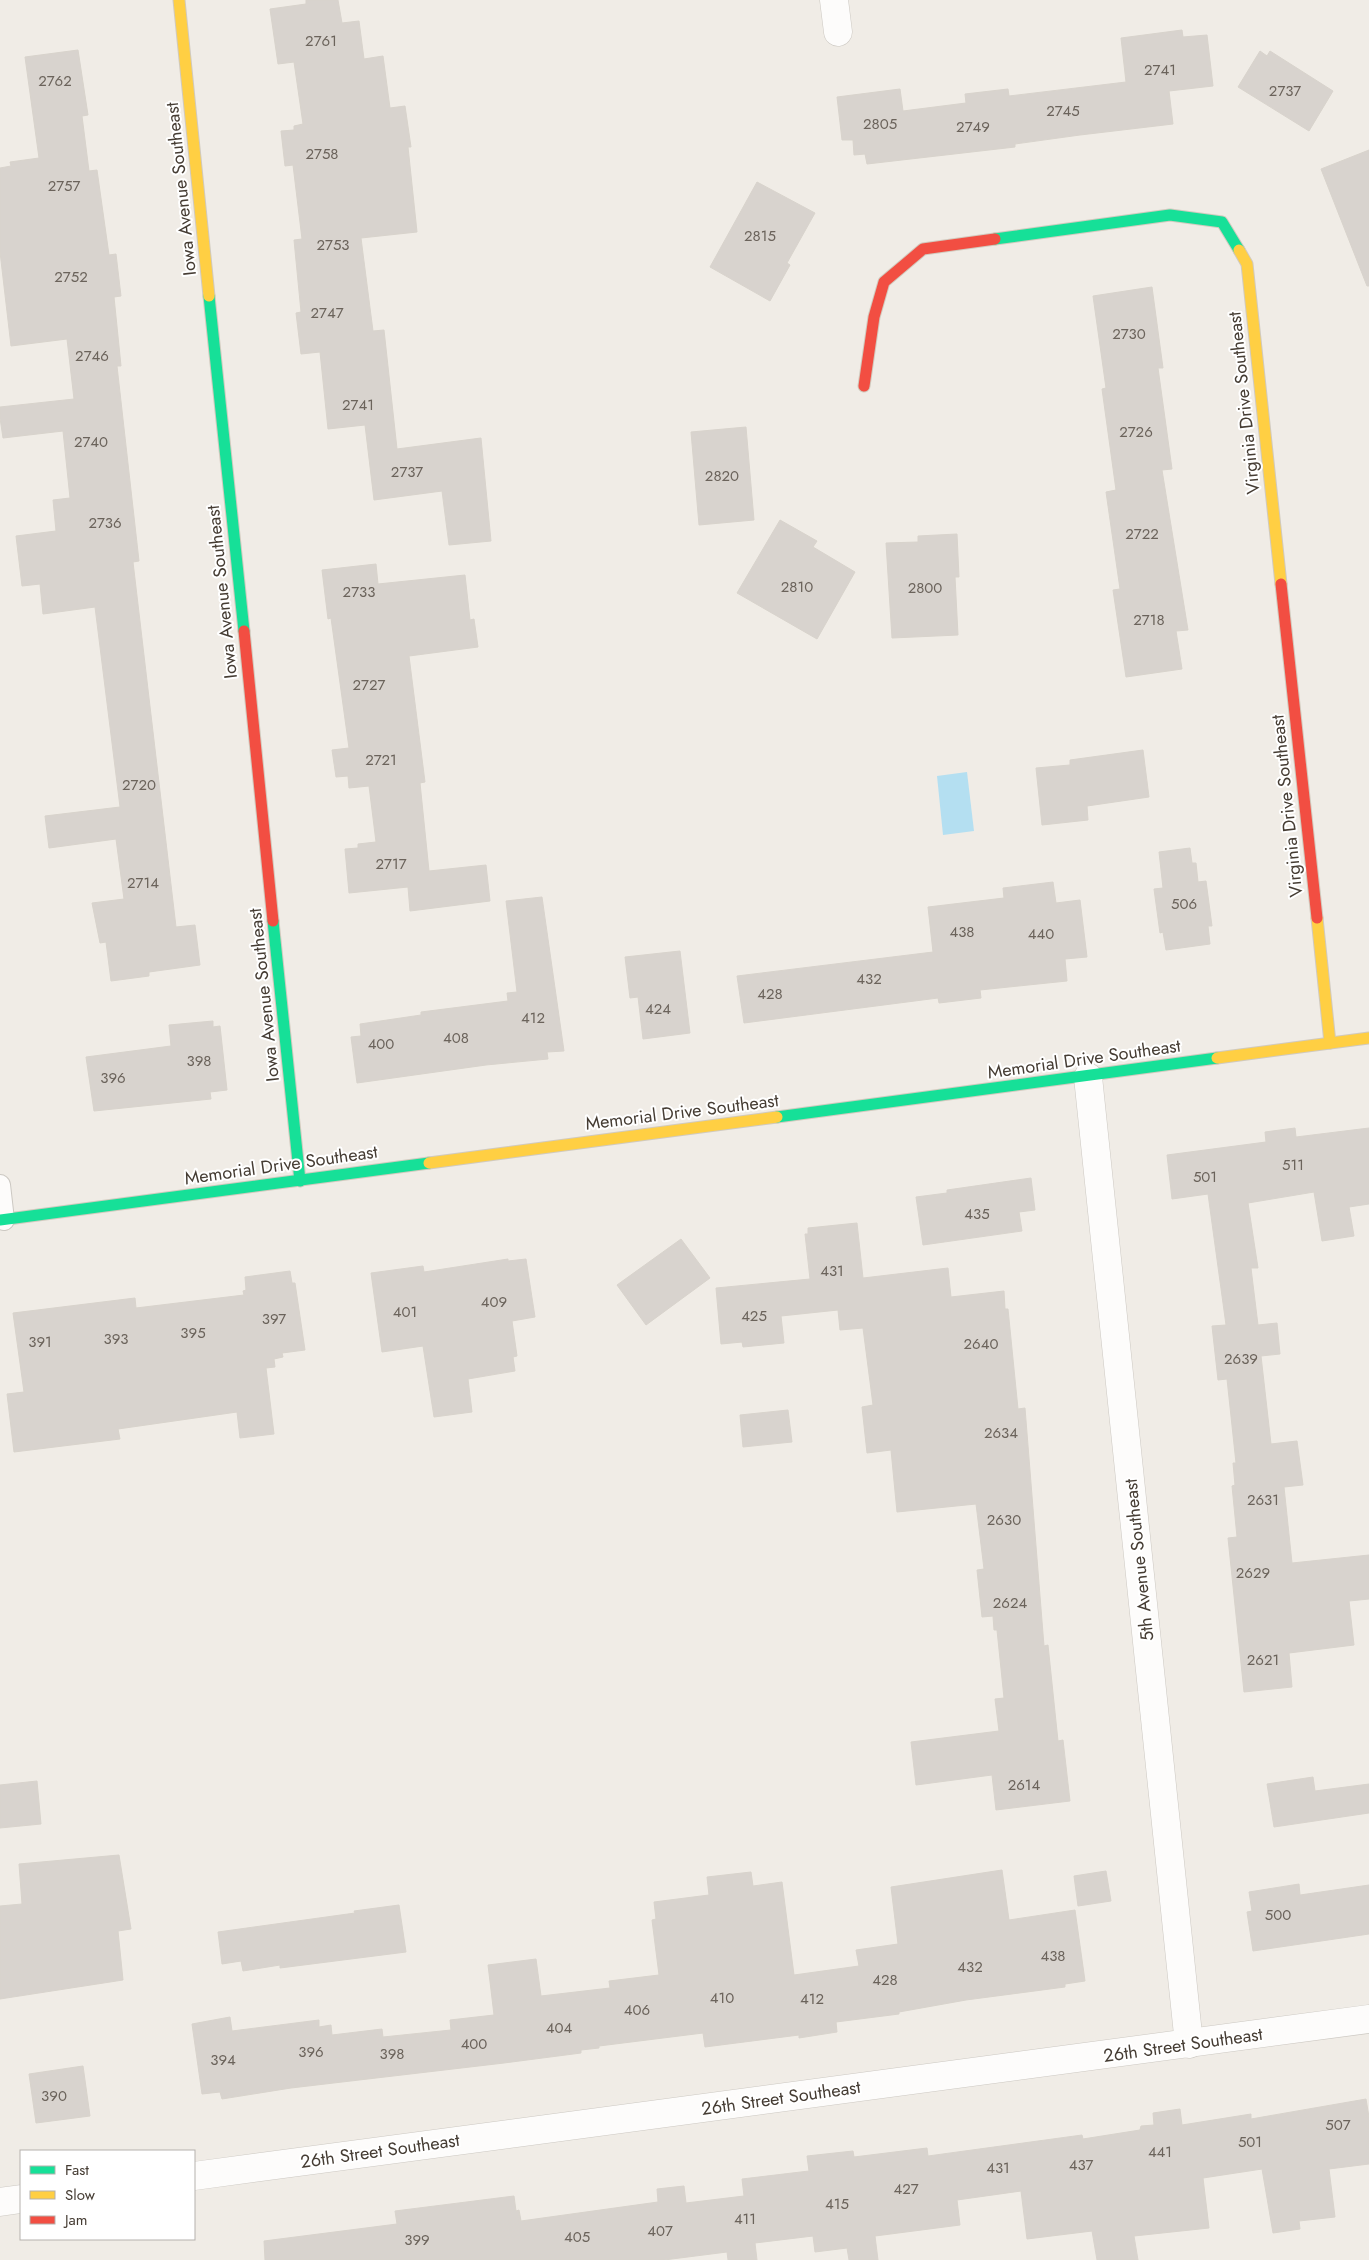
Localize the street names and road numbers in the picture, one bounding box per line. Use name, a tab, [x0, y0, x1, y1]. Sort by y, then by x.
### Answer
street label: Iowa Avenue Southeast	[159, 100, 203, 277]
street label: Virginia Drive Southeast	[1221, 310, 1267, 496]
street label: Iowa Avenue Southeast	[200, 503, 244, 680]
street label: Virginia Drive Southeast	[1264, 713, 1310, 899]
street label: Iowa Avenue Southeast	[242, 906, 286, 1083]
street label: Memorial Drive Southeast	[986, 1032, 1183, 1085]
street label: Memorial Drive Southeast	[584, 1087, 781, 1137]
street label: Memorial Drive Southeast	[183, 1138, 380, 1191]
street label: 5th Avenue Southeast	[1117, 1477, 1160, 1643]
street label: 26th Street Southeast	[1102, 2021, 1265, 2069]
street label: 26th Street Southeast	[700, 2074, 863, 2122]
street label: 26th Street Southeast	[299, 2127, 462, 2175]

